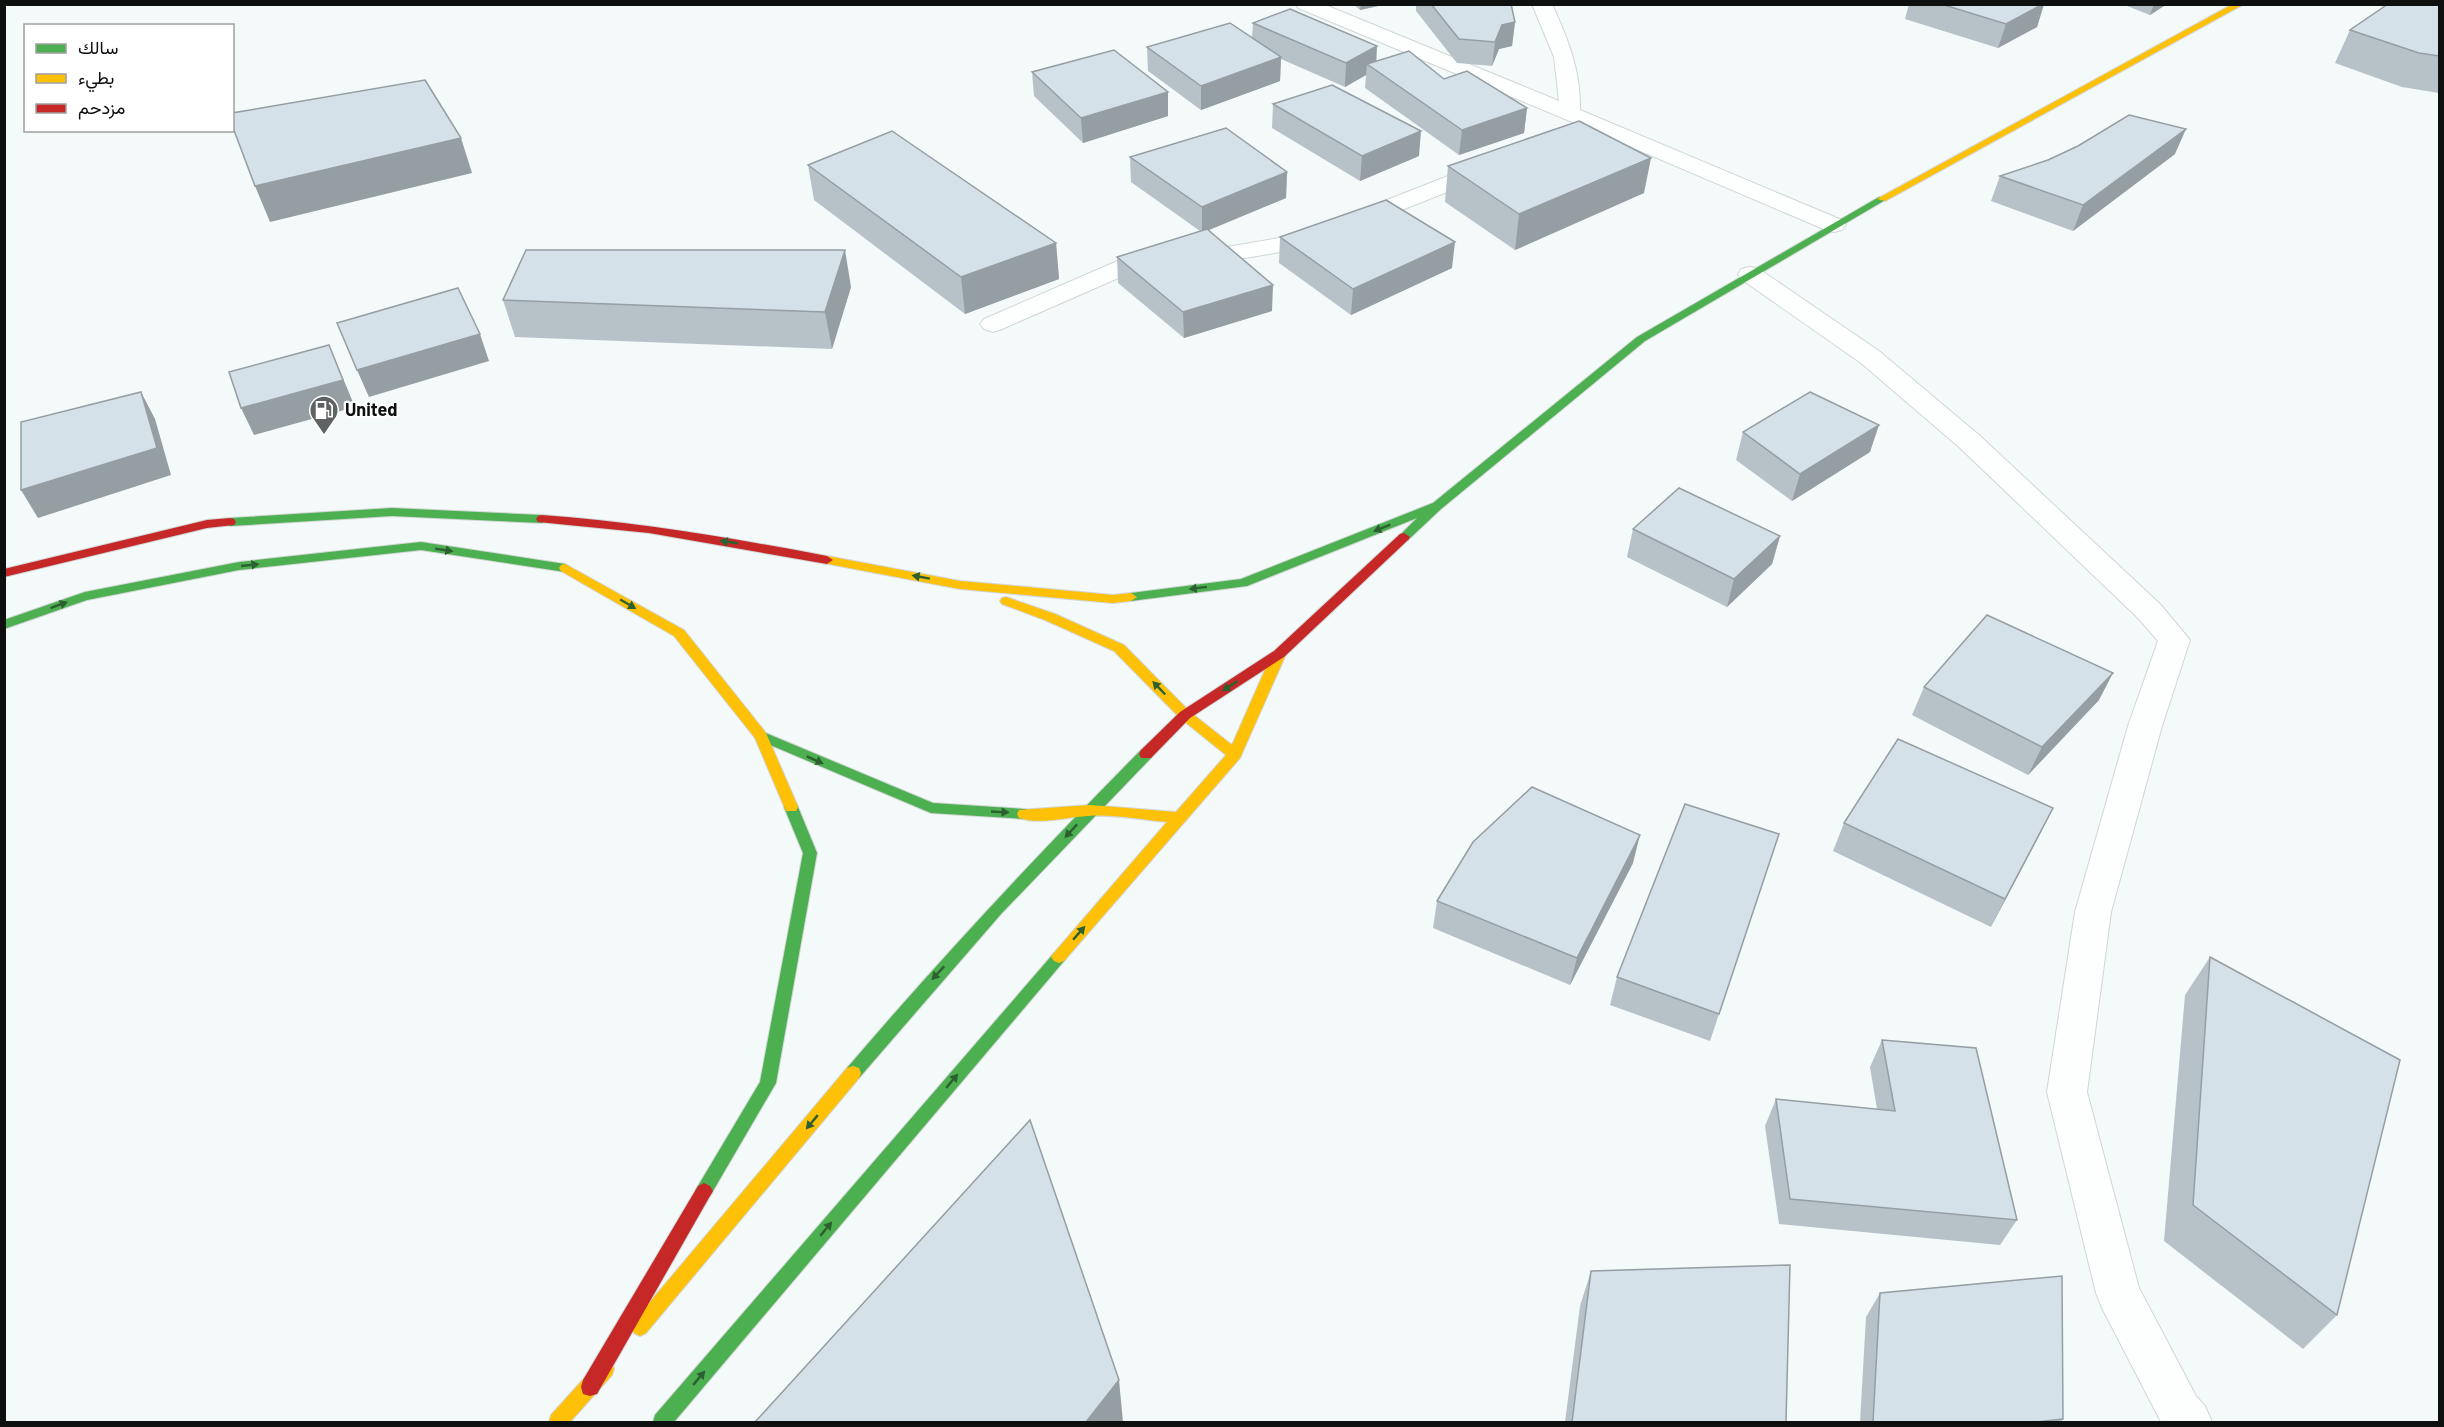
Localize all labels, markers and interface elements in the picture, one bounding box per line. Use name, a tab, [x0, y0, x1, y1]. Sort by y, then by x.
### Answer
legend	[24, 24, 234, 132]
text: سالك	[78, 36, 118, 58]
text: بطيء	[78, 66, 114, 93]
text: مزدحم	[78, 96, 125, 120]
fuel station icon: United	[308, 394, 340, 436]
place label: United	[345, 398, 398, 420]
one-way arrow	[1373, 523, 1391, 533]
one-way arrow	[720, 537, 739, 546]
one-way arrow	[434, 545, 453, 554]
one-way arrow	[240, 560, 259, 570]
one-way arrow	[912, 572, 931, 581]
one-way arrow	[1189, 583, 1208, 593]
one-way arrow	[620, 598, 636, 609]
one-way arrow	[51, 600, 69, 610]
one-way arrow	[1222, 680, 1238, 691]
one-way arrow	[1152, 682, 1166, 696]
one-way arrow	[806, 755, 823, 764]
one-way arrow	[990, 808, 1009, 817]
one-way arrow	[1064, 823, 1078, 838]
one-way arrow	[1072, 926, 1085, 941]
one-way arrow	[931, 966, 945, 981]
one-way arrow	[945, 1074, 958, 1089]
one-way arrow	[806, 1114, 819, 1129]
one-way arrow	[819, 1222, 832, 1237]
one-way arrow	[693, 1370, 706, 1386]

